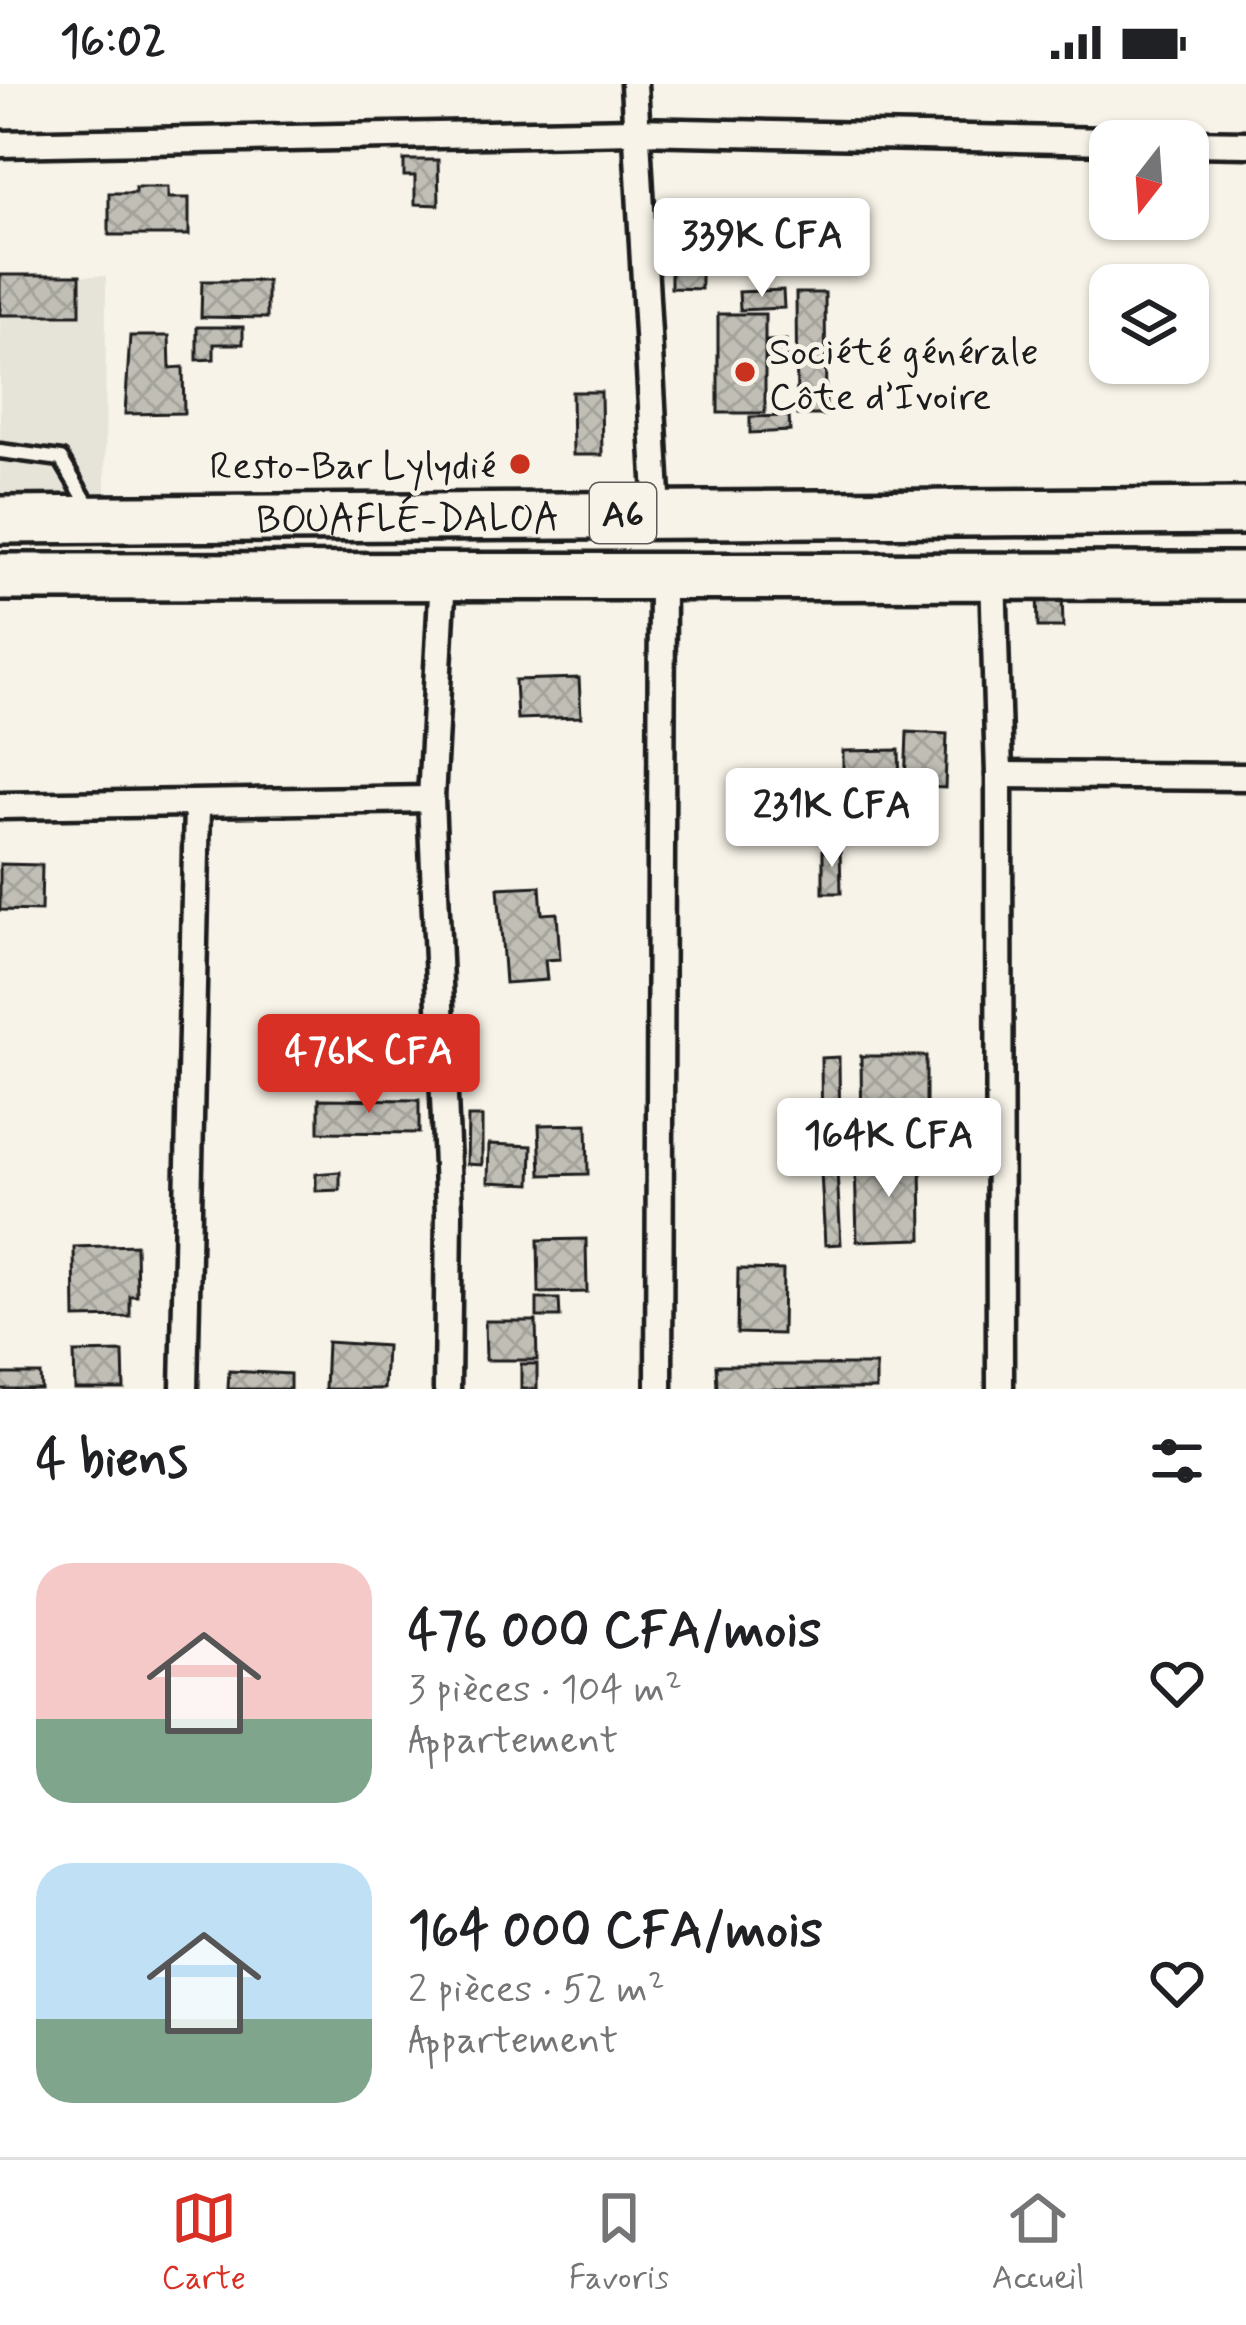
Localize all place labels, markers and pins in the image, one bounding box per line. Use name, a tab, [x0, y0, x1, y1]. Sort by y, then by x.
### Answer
pin: 339K CFA	[638, 198, 886, 300]
place label: Société générale Côte d’Ivoire	[769, 328, 1039, 424]
marker: Société générale Côte d’Ivoire	[732, 359, 758, 385]
place label: Resto-Bar Lylydié	[209, 442, 496, 493]
marker: Resto-Bar Lylydié	[507, 451, 533, 477]
pin: 231K CFA	[708, 768, 956, 870]
pin: 476K CFA	[245, 1014, 493, 1116]
pin: 164K CFA	[765, 1098, 1013, 1200]

